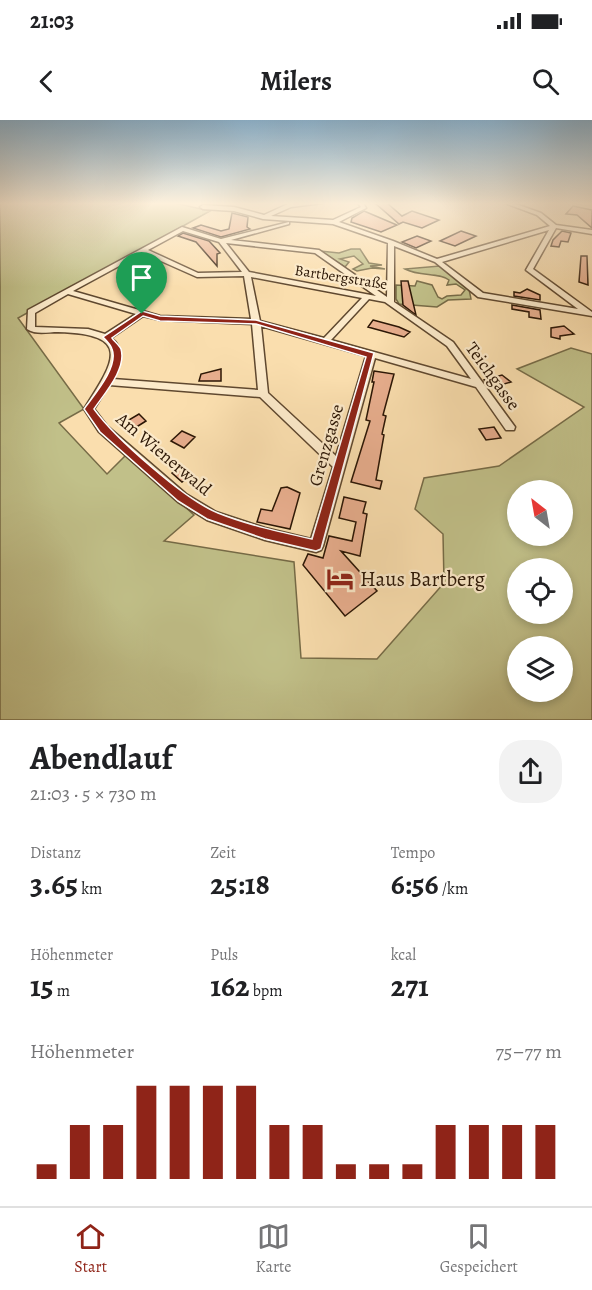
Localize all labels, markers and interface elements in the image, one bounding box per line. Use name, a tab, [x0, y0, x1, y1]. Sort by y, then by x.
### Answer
text: 21:03	[30, 6, 74, 36]
text: Milers	[260, 63, 332, 99]
icon: back	[30, 65, 63, 98]
icon: search	[529, 65, 562, 98]
pin	[116, 252, 167, 314]
street label: Bartbergstraße	[293, 260, 389, 294]
icon: arrive	[125, 261, 158, 294]
street label: Teichgasse	[460, 337, 526, 415]
street label: Grenzgasse	[303, 401, 349, 489]
street label: Am Wienerwald	[110, 406, 217, 501]
north arrow	[507, 480, 573, 546]
map controls	[507, 480, 573, 702]
button: locate	[507, 558, 573, 624]
hotel icon: Haus Bartberg	[325, 564, 355, 594]
place label: Haus Bartberg	[360, 565, 486, 593]
button: layers	[507, 636, 573, 702]
text: Abendlauf	[30, 735, 173, 780]
button: share	[499, 740, 562, 803]
text: 21:03 · 5 × 730 m	[30, 780, 157, 807]
text: Distanz	[30, 842, 81, 864]
text: Zeit	[210, 842, 236, 864]
text: Tempo	[391, 842, 435, 864]
text: 3.65	[30, 864, 78, 904]
text: 25:18	[210, 864, 270, 904]
text: 6:56	[391, 864, 439, 904]
text: km	[78, 878, 102, 900]
text: /km	[439, 878, 468, 900]
text: Höhenmeter	[30, 944, 113, 966]
text: Puls	[210, 944, 238, 966]
text: kcal	[391, 944, 416, 966]
text: 15	[30, 966, 54, 1006]
text: 162	[210, 966, 250, 1006]
text: 271	[391, 966, 429, 1006]
text: m	[54, 980, 70, 1002]
text: bpm	[250, 980, 283, 1002]
text: Höhenmeter	[30, 1038, 134, 1065]
text: 75–77 m	[495, 1038, 562, 1065]
tab: Start	[74, 1220, 107, 1278]
tab: Karte	[256, 1220, 291, 1278]
tab: Gespeichert	[440, 1220, 518, 1278]

